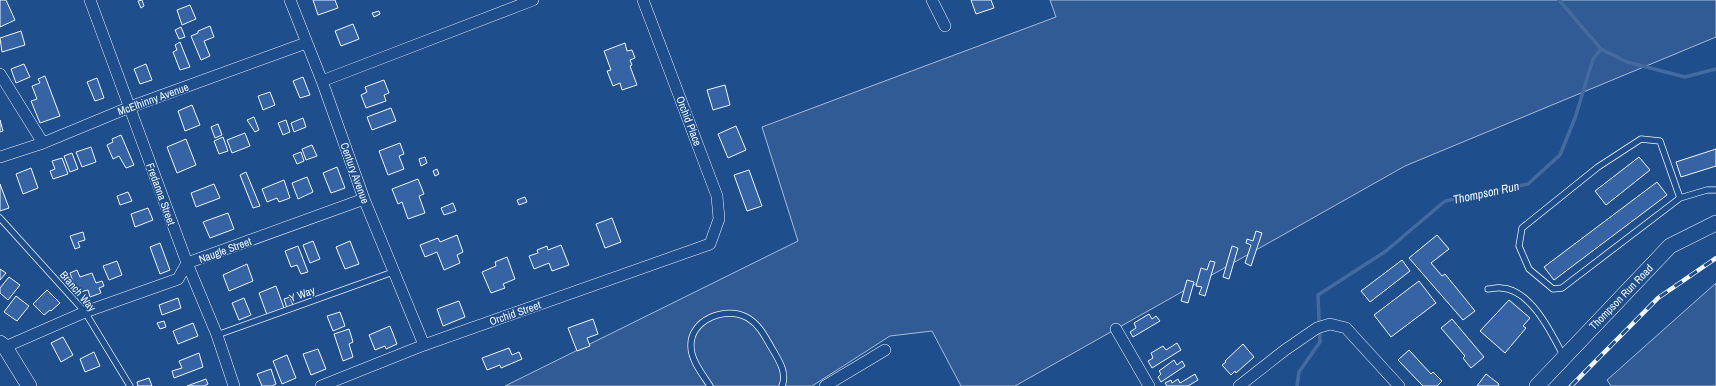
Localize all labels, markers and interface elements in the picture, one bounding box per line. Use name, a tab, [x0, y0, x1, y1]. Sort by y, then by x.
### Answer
street label: McElhinny Avenue	[116, 80, 190, 118]
street label: Orchid Place	[673, 94, 705, 148]
street label: Century Avenue	[337, 141, 373, 205]
street label: Fredanna Street	[143, 161, 179, 227]
water label: Thompson Run	[1451, 178, 1521, 208]
street label: Naugle Street	[197, 234, 254, 266]
street label: Thompson Run Road	[1586, 261, 1656, 333]
street label: Branch Way	[57, 268, 99, 315]
street label: Y Way	[287, 283, 317, 305]
street label: Orchid Street	[487, 297, 543, 328]

